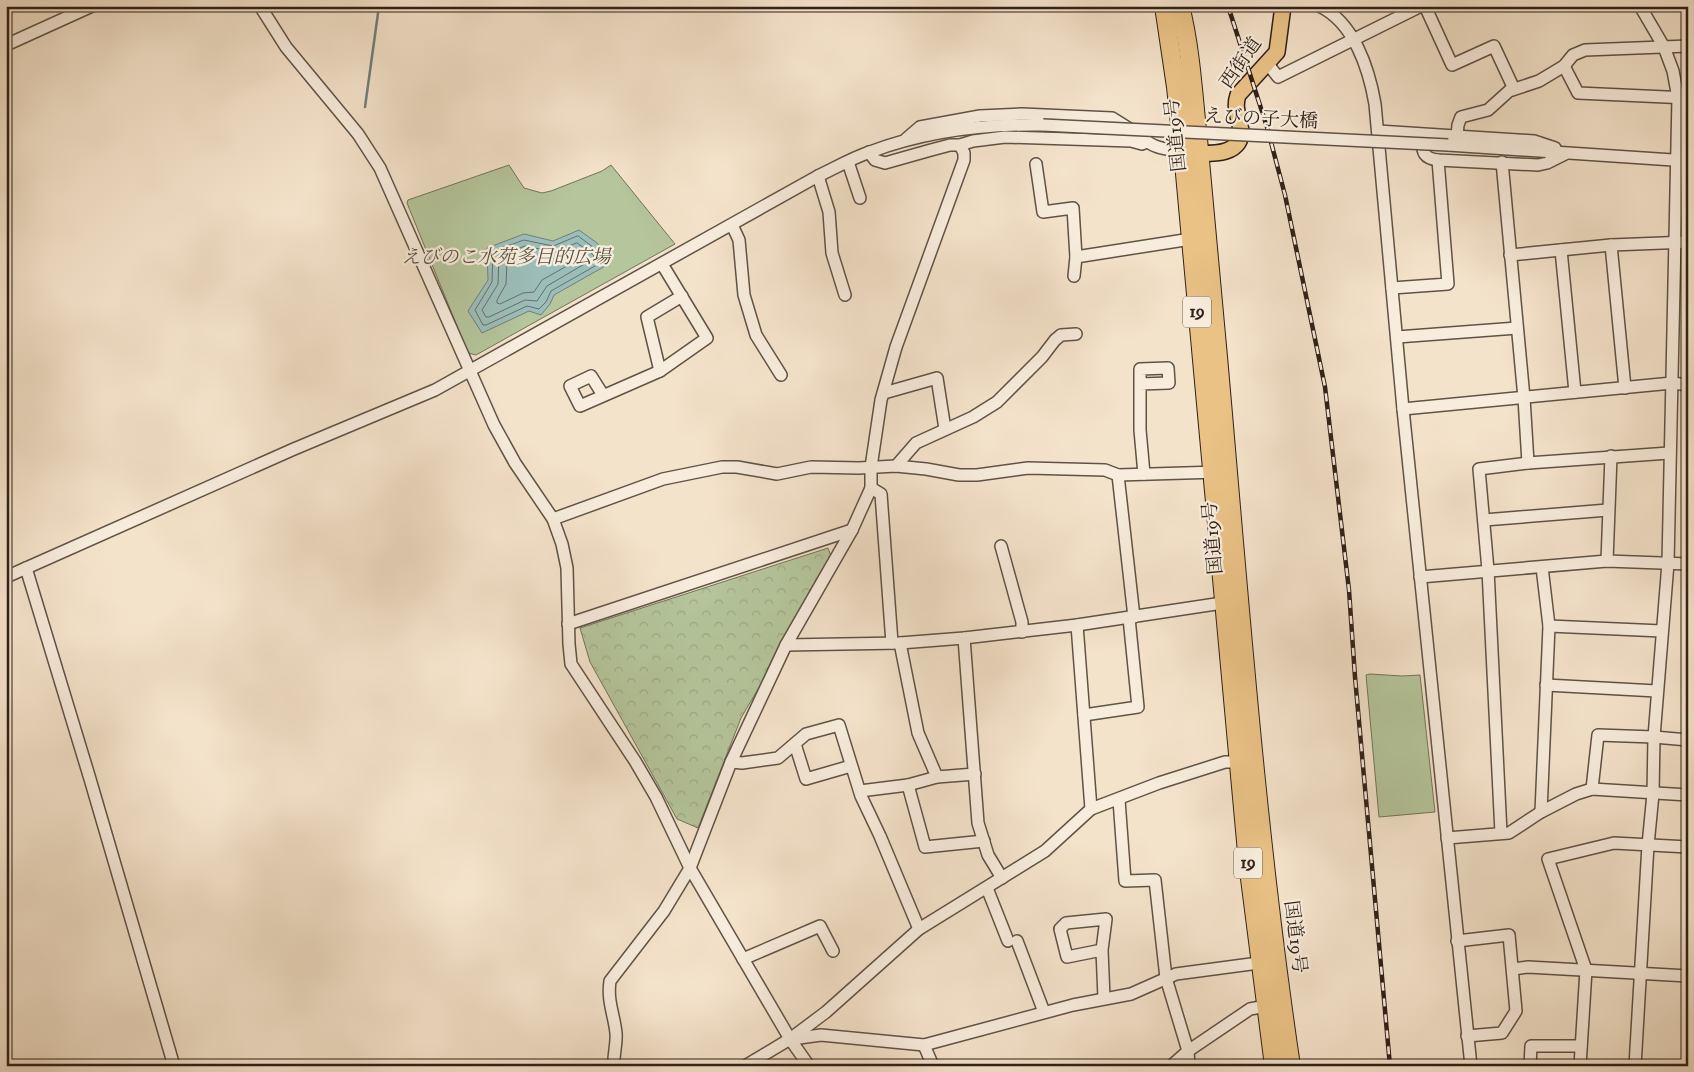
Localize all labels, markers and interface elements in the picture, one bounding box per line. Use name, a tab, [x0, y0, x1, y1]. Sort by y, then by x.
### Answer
street label: 西街道	[1215, 33, 1267, 93]
street label: 国道19号	[1161, 97, 1191, 173]
street label: えびの子大橋	[1203, 105, 1319, 133]
park label: えびのこ水苑多目的広場	[401, 246, 612, 269]
road number: 19	[1183, 296, 1211, 328]
street label: 国道19号	[1198, 500, 1228, 576]
road number: 19	[1234, 848, 1262, 878]
street label: 国道19号	[1279, 899, 1311, 975]

